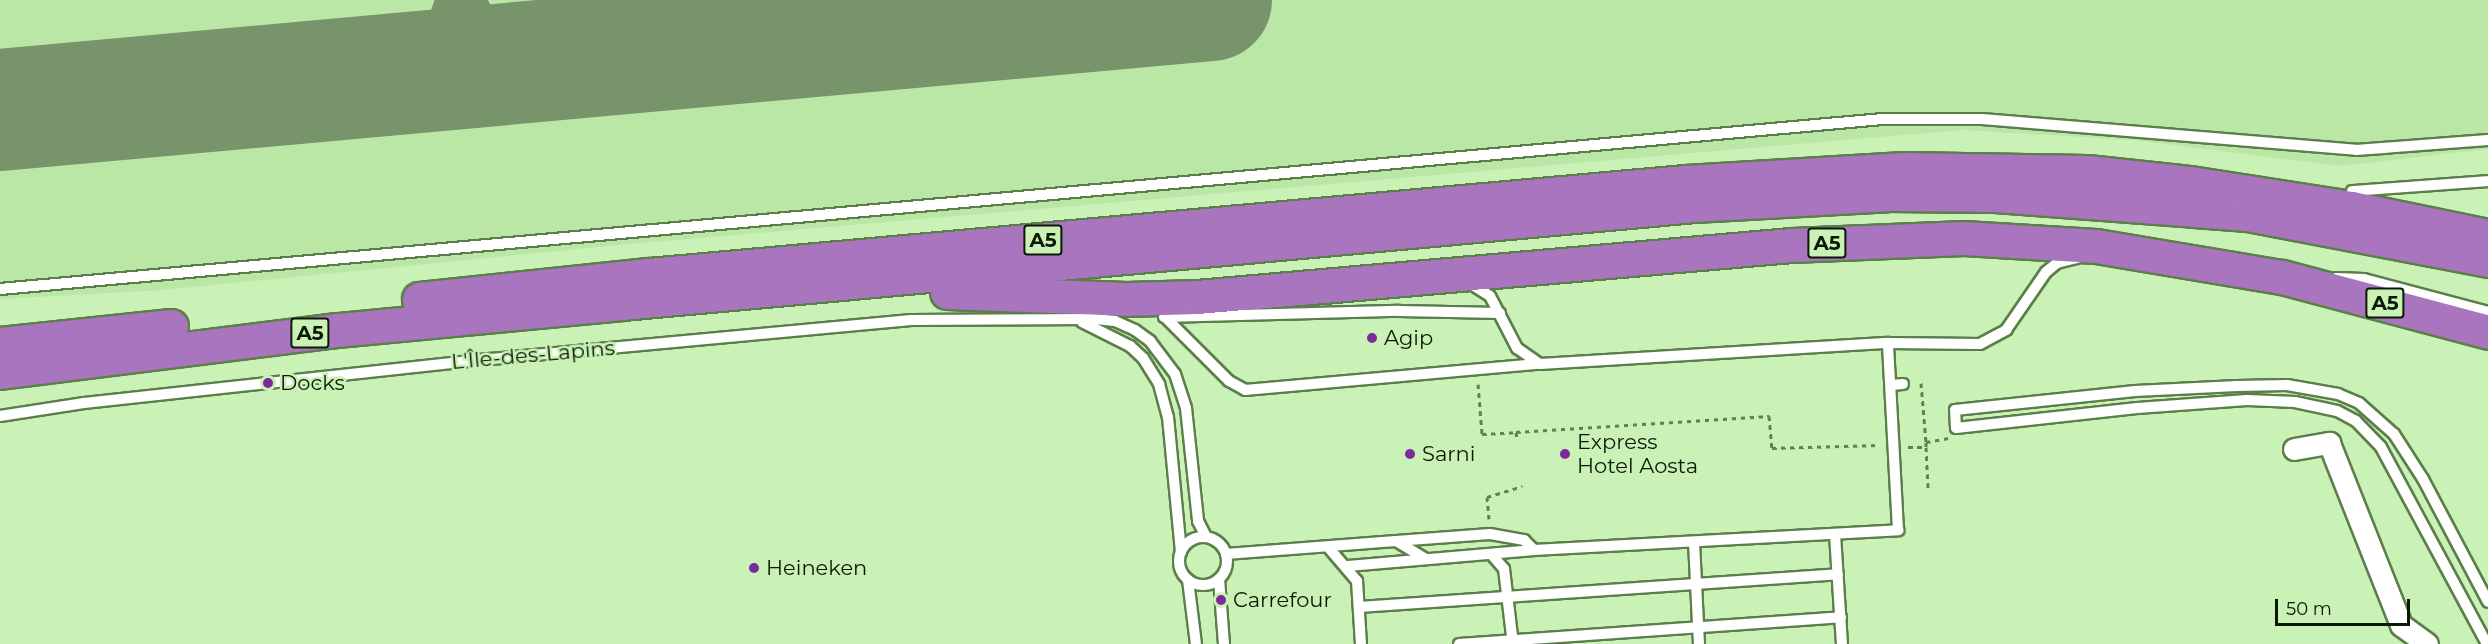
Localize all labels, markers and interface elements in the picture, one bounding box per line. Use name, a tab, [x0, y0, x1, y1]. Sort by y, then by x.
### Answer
road number: A5	[1022, 223, 1064, 257]
road number: A5	[1806, 226, 1848, 260]
road number: A5	[2364, 286, 2406, 320]
road number: A5	[289, 316, 331, 350]
place label: Agip	[1384, 325, 1433, 351]
marker: Agip	[1365, 331, 1379, 345]
street label: L'Île-des-Lapins	[450, 335, 616, 375]
place label: Docks	[280, 370, 345, 396]
marker: Docks	[261, 376, 275, 390]
place label: Express Hotel Aosta	[1577, 429, 1698, 479]
place label: Sarni	[1422, 441, 1475, 467]
marker: Sarni	[1403, 447, 1417, 461]
marker: Express Hotel Aosta	[1558, 447, 1572, 461]
place label: Heineken	[766, 555, 867, 581]
marker: Heineken	[747, 561, 761, 575]
place label: Carrefour	[1233, 587, 1332, 613]
scale bar	[2278, 587, 2413, 625]
marker: Carrefour	[1214, 593, 1228, 607]
text: 50 m	[2286, 598, 2332, 620]

